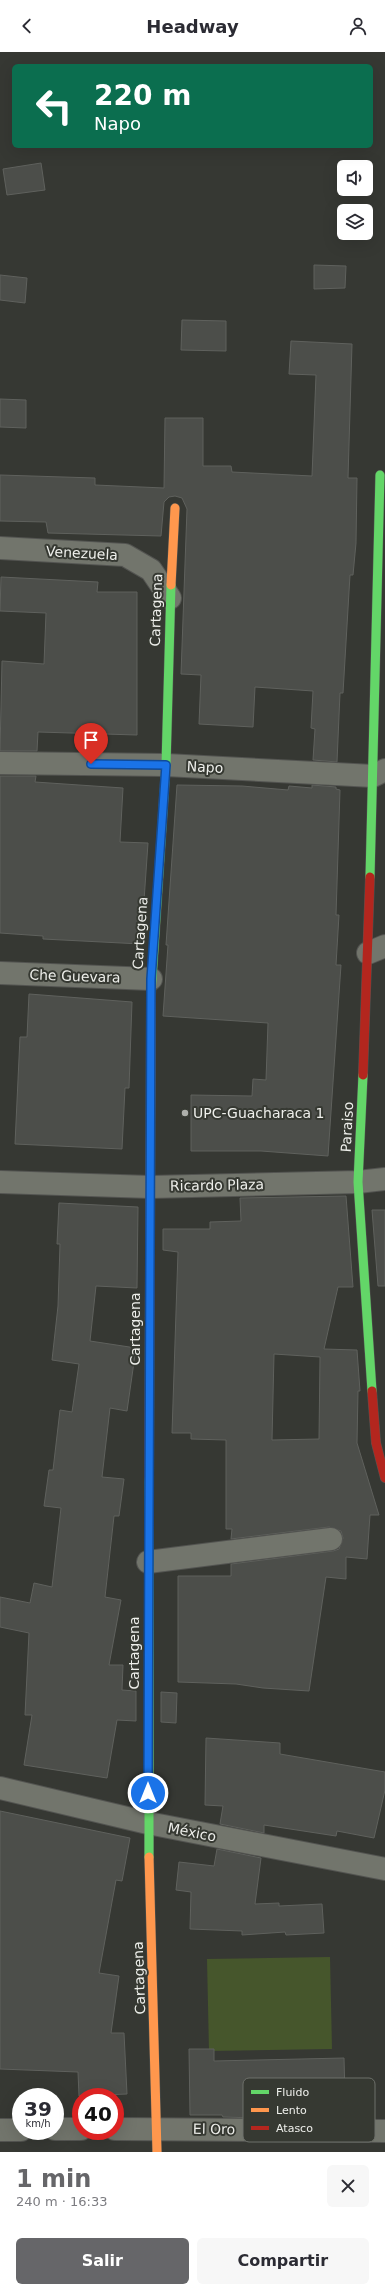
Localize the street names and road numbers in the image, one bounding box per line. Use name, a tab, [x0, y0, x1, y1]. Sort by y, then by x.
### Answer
street label: Venezuela	[46, 543, 118, 563]
street label: Cartagena	[147, 573, 165, 647]
street label: Napo	[186, 758, 224, 776]
street label: Cartagena	[129, 896, 151, 970]
street label: Che Guevara	[29, 966, 121, 986]
street label: Paraiso	[338, 1101, 356, 1153]
street label: Ricardo Plaza	[170, 1176, 264, 1194]
street label: Cartagena	[127, 1292, 143, 1366]
street label: Cartagena	[126, 1616, 142, 1690]
street label: México	[166, 1819, 218, 1845]
street label: Cartagena	[130, 1941, 148, 2015]
street label: El Oro	[193, 2121, 235, 2137]

